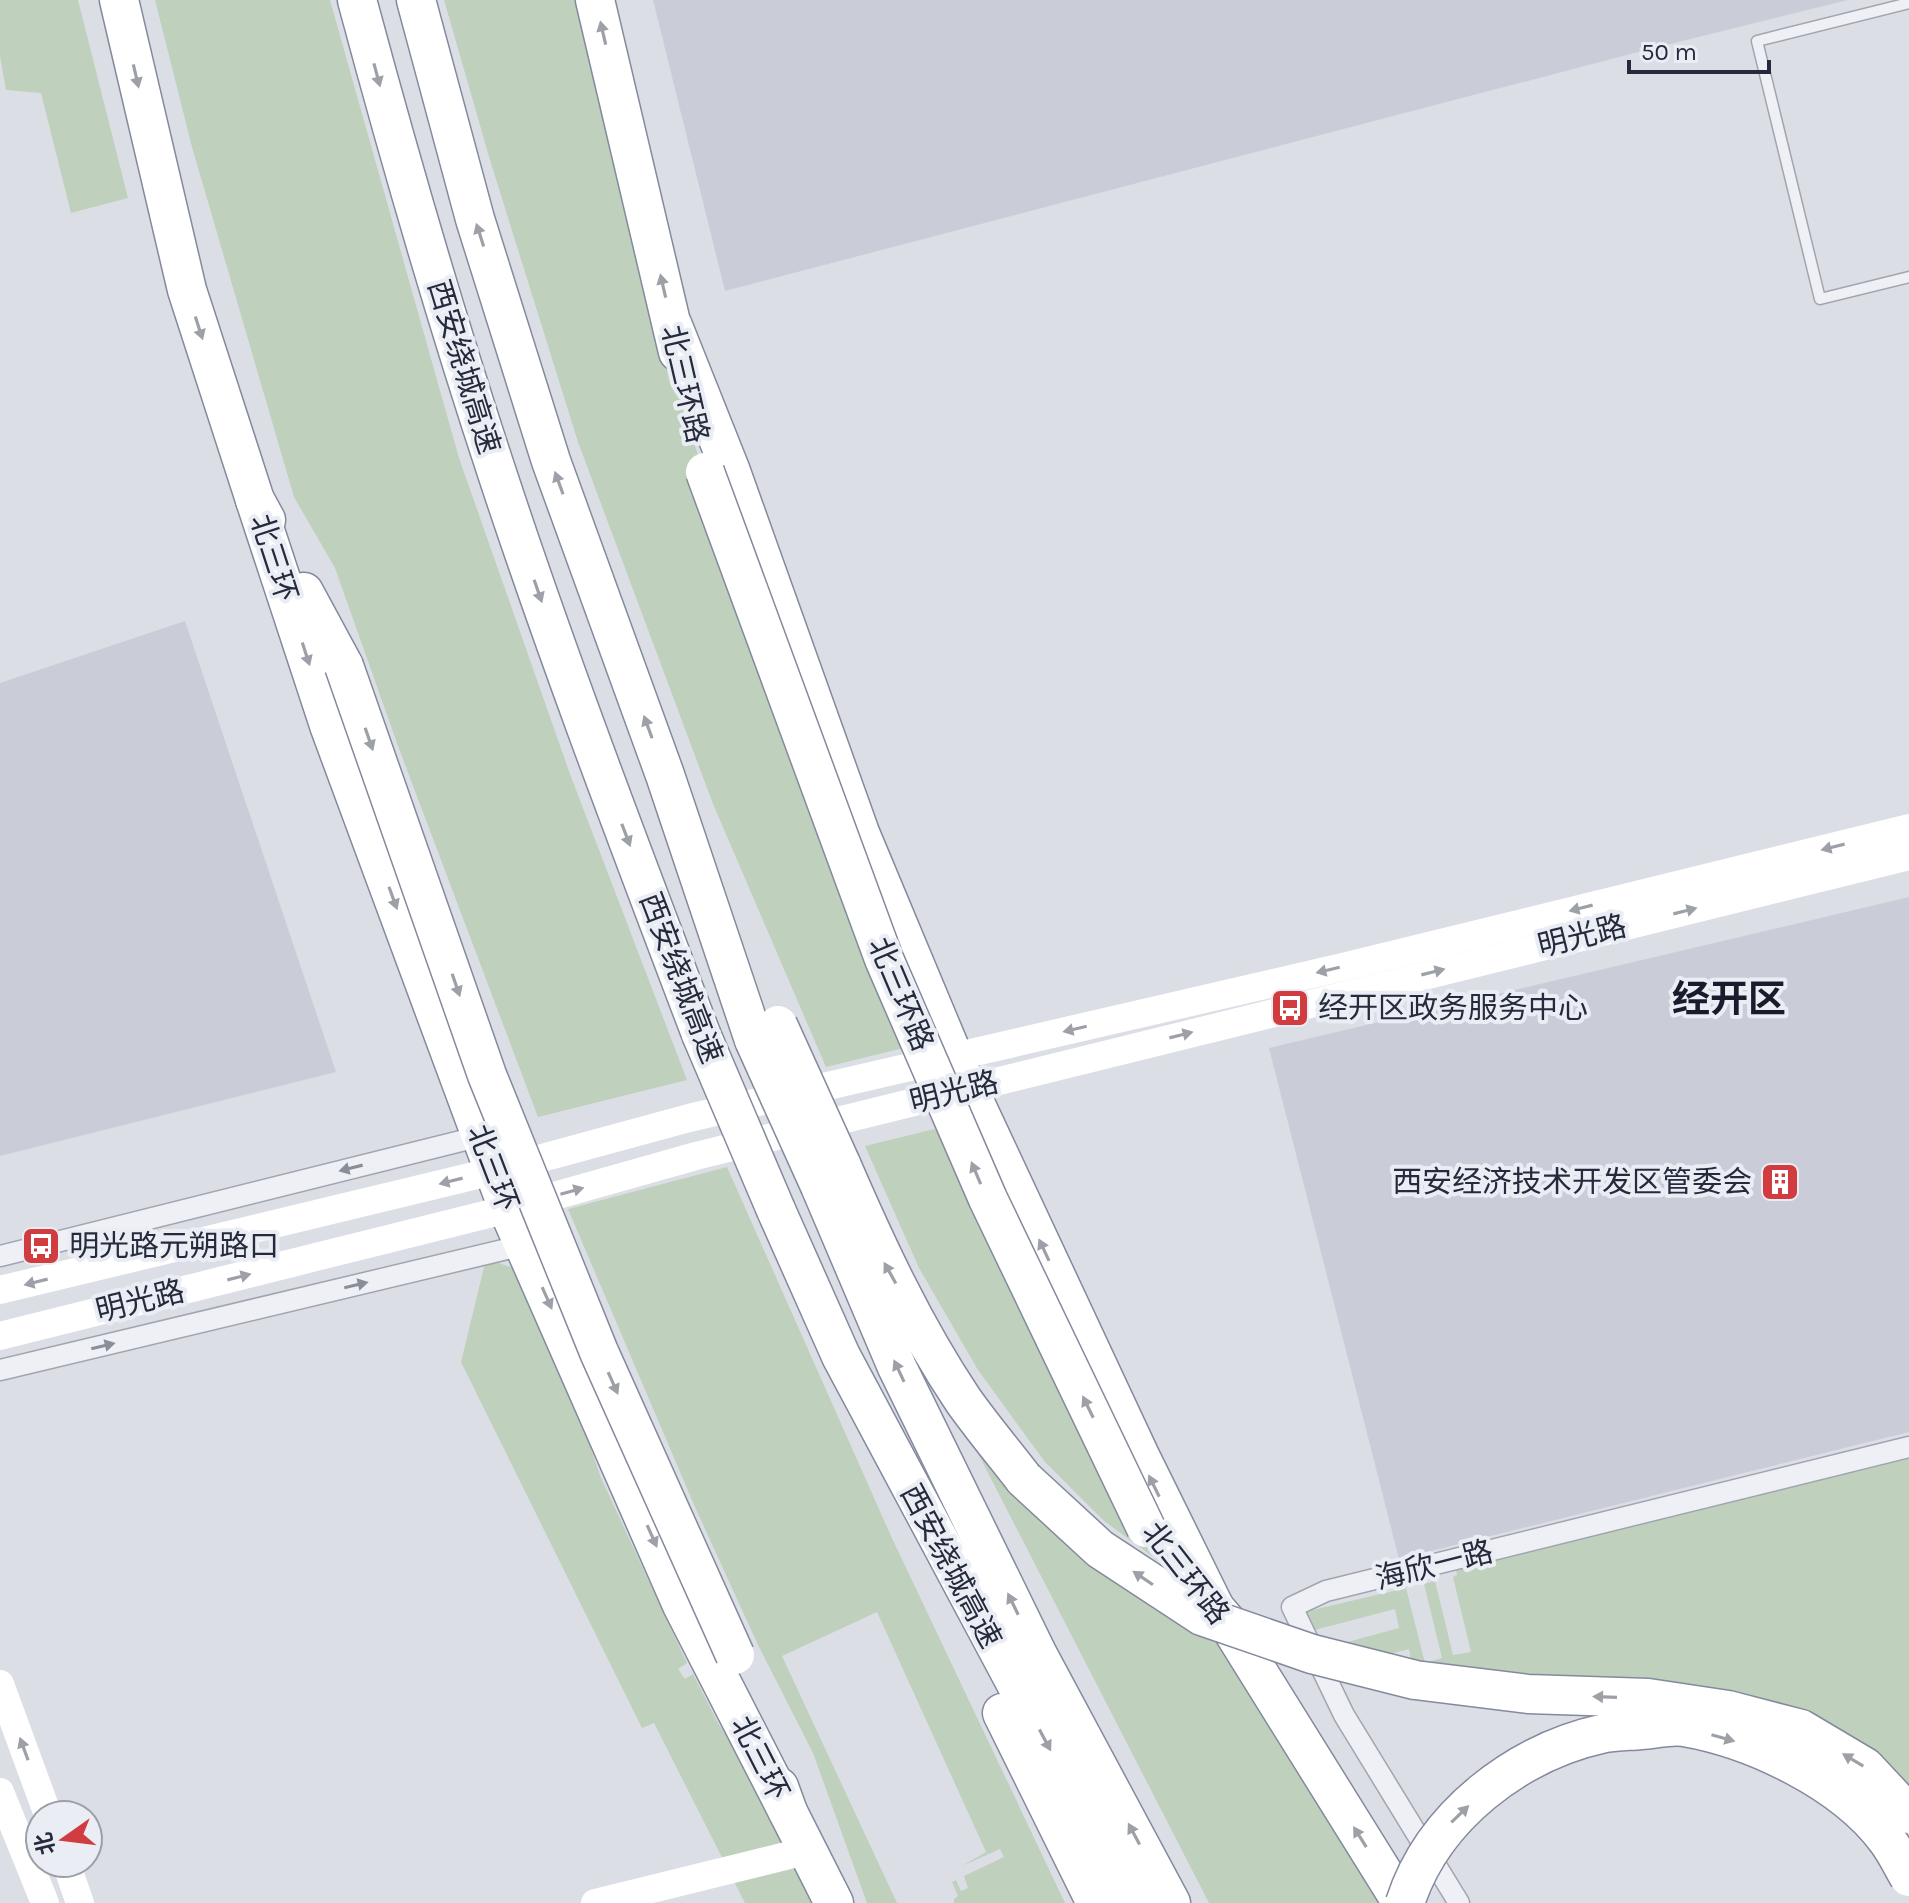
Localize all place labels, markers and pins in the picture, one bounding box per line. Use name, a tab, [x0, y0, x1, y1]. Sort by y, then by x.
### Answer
bus stop icon: 经开区政务服务中心	[1269, 987, 1311, 1029]
place label: 经开区政务服务中心	[1318, 990, 1588, 1026]
building icon: 西安经济技术开发区管委会	[1759, 1161, 1801, 1203]
place label: 西安经济技术开发区管委会	[1392, 1164, 1752, 1200]
bus stop icon: 明光路元朔路口	[20, 1225, 62, 1267]
place label: 明光路元朔路口	[69, 1228, 279, 1264]

